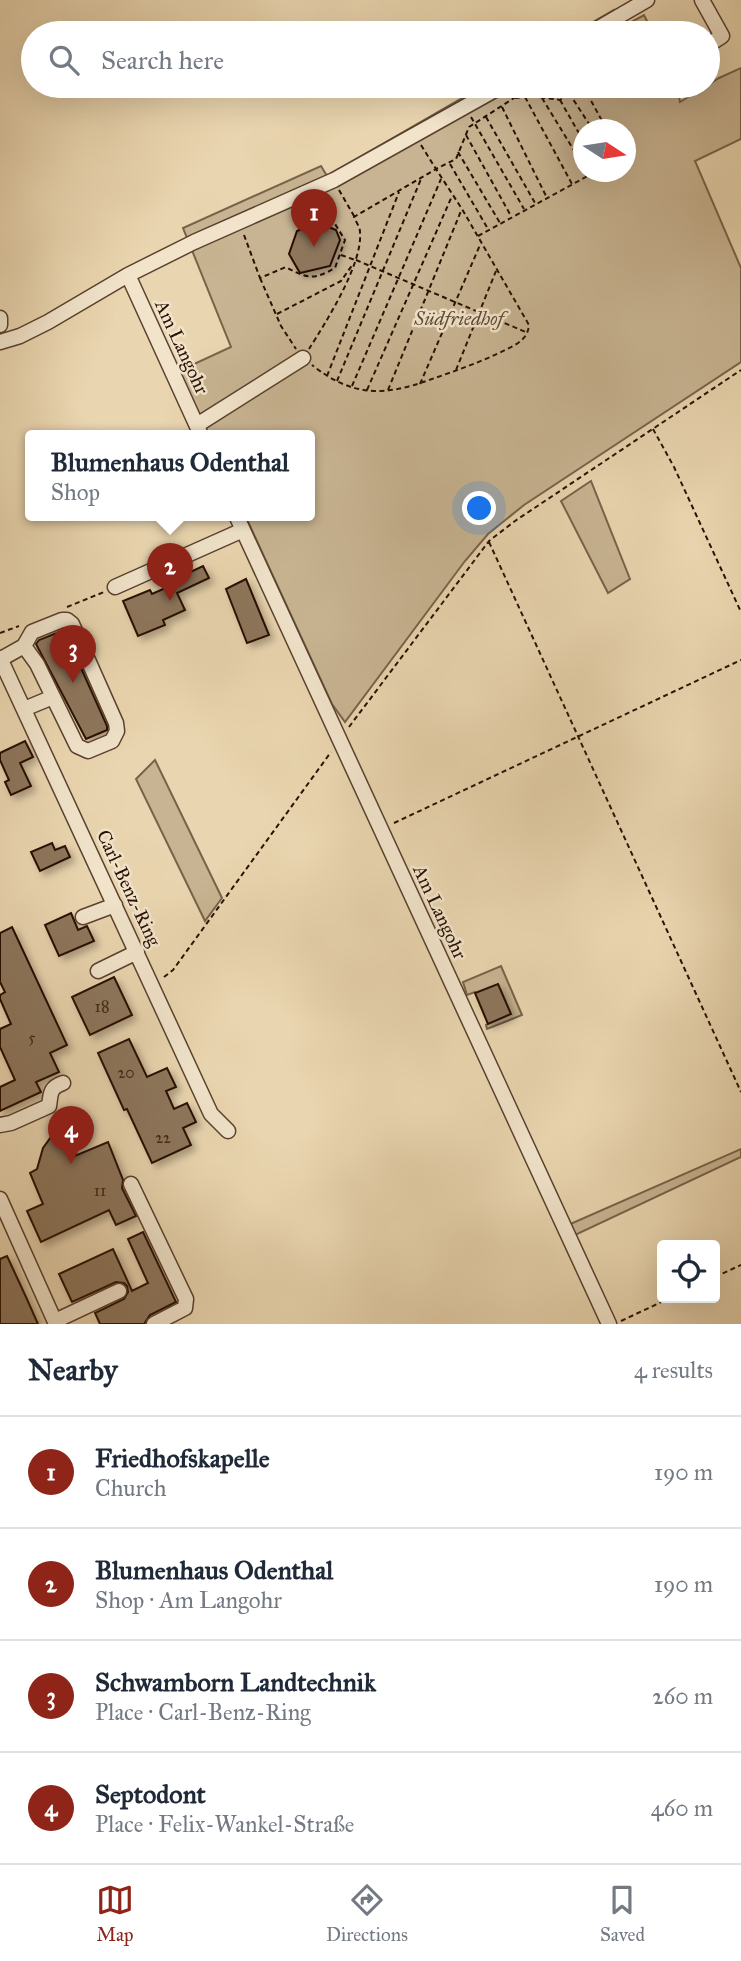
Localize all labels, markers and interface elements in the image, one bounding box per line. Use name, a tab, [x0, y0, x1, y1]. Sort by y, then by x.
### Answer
search box	[21, 21, 720, 98]
icon: search	[45, 41, 83, 79]
text: Search here	[101, 44, 224, 76]
north arrow	[573, 119, 636, 182]
pin: 1	[291, 189, 337, 247]
street label: Am Langohr	[149, 295, 214, 399]
park label: Südfriedhof	[413, 307, 508, 330]
popup	[25, 430, 315, 521]
text: Blumenhaus Odenthal	[51, 446, 289, 478]
text: Shop	[51, 478, 100, 506]
your location	[462, 491, 496, 525]
pin: 2	[147, 543, 193, 601]
pin: 3	[50, 625, 96, 683]
street label: Carl-Benz-Ring	[91, 826, 166, 951]
street label: Am Langohr	[407, 860, 472, 964]
house number: 18	[95, 997, 109, 1016]
house number: 5	[28, 1028, 36, 1047]
house number: 20	[117, 1063, 135, 1082]
pin: 4	[48, 1106, 94, 1164]
house number: 22	[155, 1128, 171, 1147]
house number: 11	[94, 1181, 106, 1200]
map controls	[657, 1240, 720, 1303]
button: locate	[657, 1240, 720, 1303]
text: Nearby	[28, 1352, 118, 1388]
text: 4 results	[634, 1356, 713, 1384]
text: Friedhofskapelle	[95, 1442, 269, 1474]
text: 1	[46, 1458, 56, 1486]
text: 190 m	[654, 1458, 713, 1486]
text: Church	[95, 1474, 167, 1502]
text: Blumenhaus Odenthal	[95, 1554, 333, 1586]
text: 2	[45, 1570, 57, 1598]
text: 190 m	[654, 1570, 713, 1598]
text: Shop · Am Langohr	[95, 1586, 282, 1614]
text: Schwamborn Landtechnik	[95, 1666, 376, 1698]
text: 3	[46, 1682, 56, 1710]
text: 260 m	[652, 1682, 713, 1710]
text: Place · Carl-Benz-Ring	[95, 1698, 311, 1726]
text: Septodont	[95, 1778, 206, 1810]
text: 4	[45, 1794, 57, 1822]
text: 460 m	[651, 1794, 713, 1822]
text: Place · Felix-Wankel-Straße	[95, 1810, 354, 1838]
tab: Map	[96, 1881, 134, 1946]
tab: Directions	[326, 1881, 408, 1946]
tab: Saved	[600, 1881, 645, 1946]

